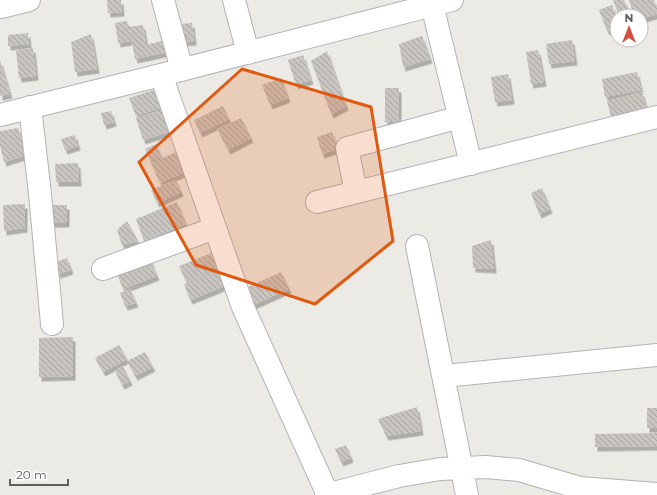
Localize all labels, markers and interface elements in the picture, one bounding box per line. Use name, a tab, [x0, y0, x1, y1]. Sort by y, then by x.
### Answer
north arrow	[609, 8, 649, 48]
text: N	[625, 11, 633, 25]
scale bar	[10, 461, 68, 487]
text: 20 m	[16, 467, 47, 482]

